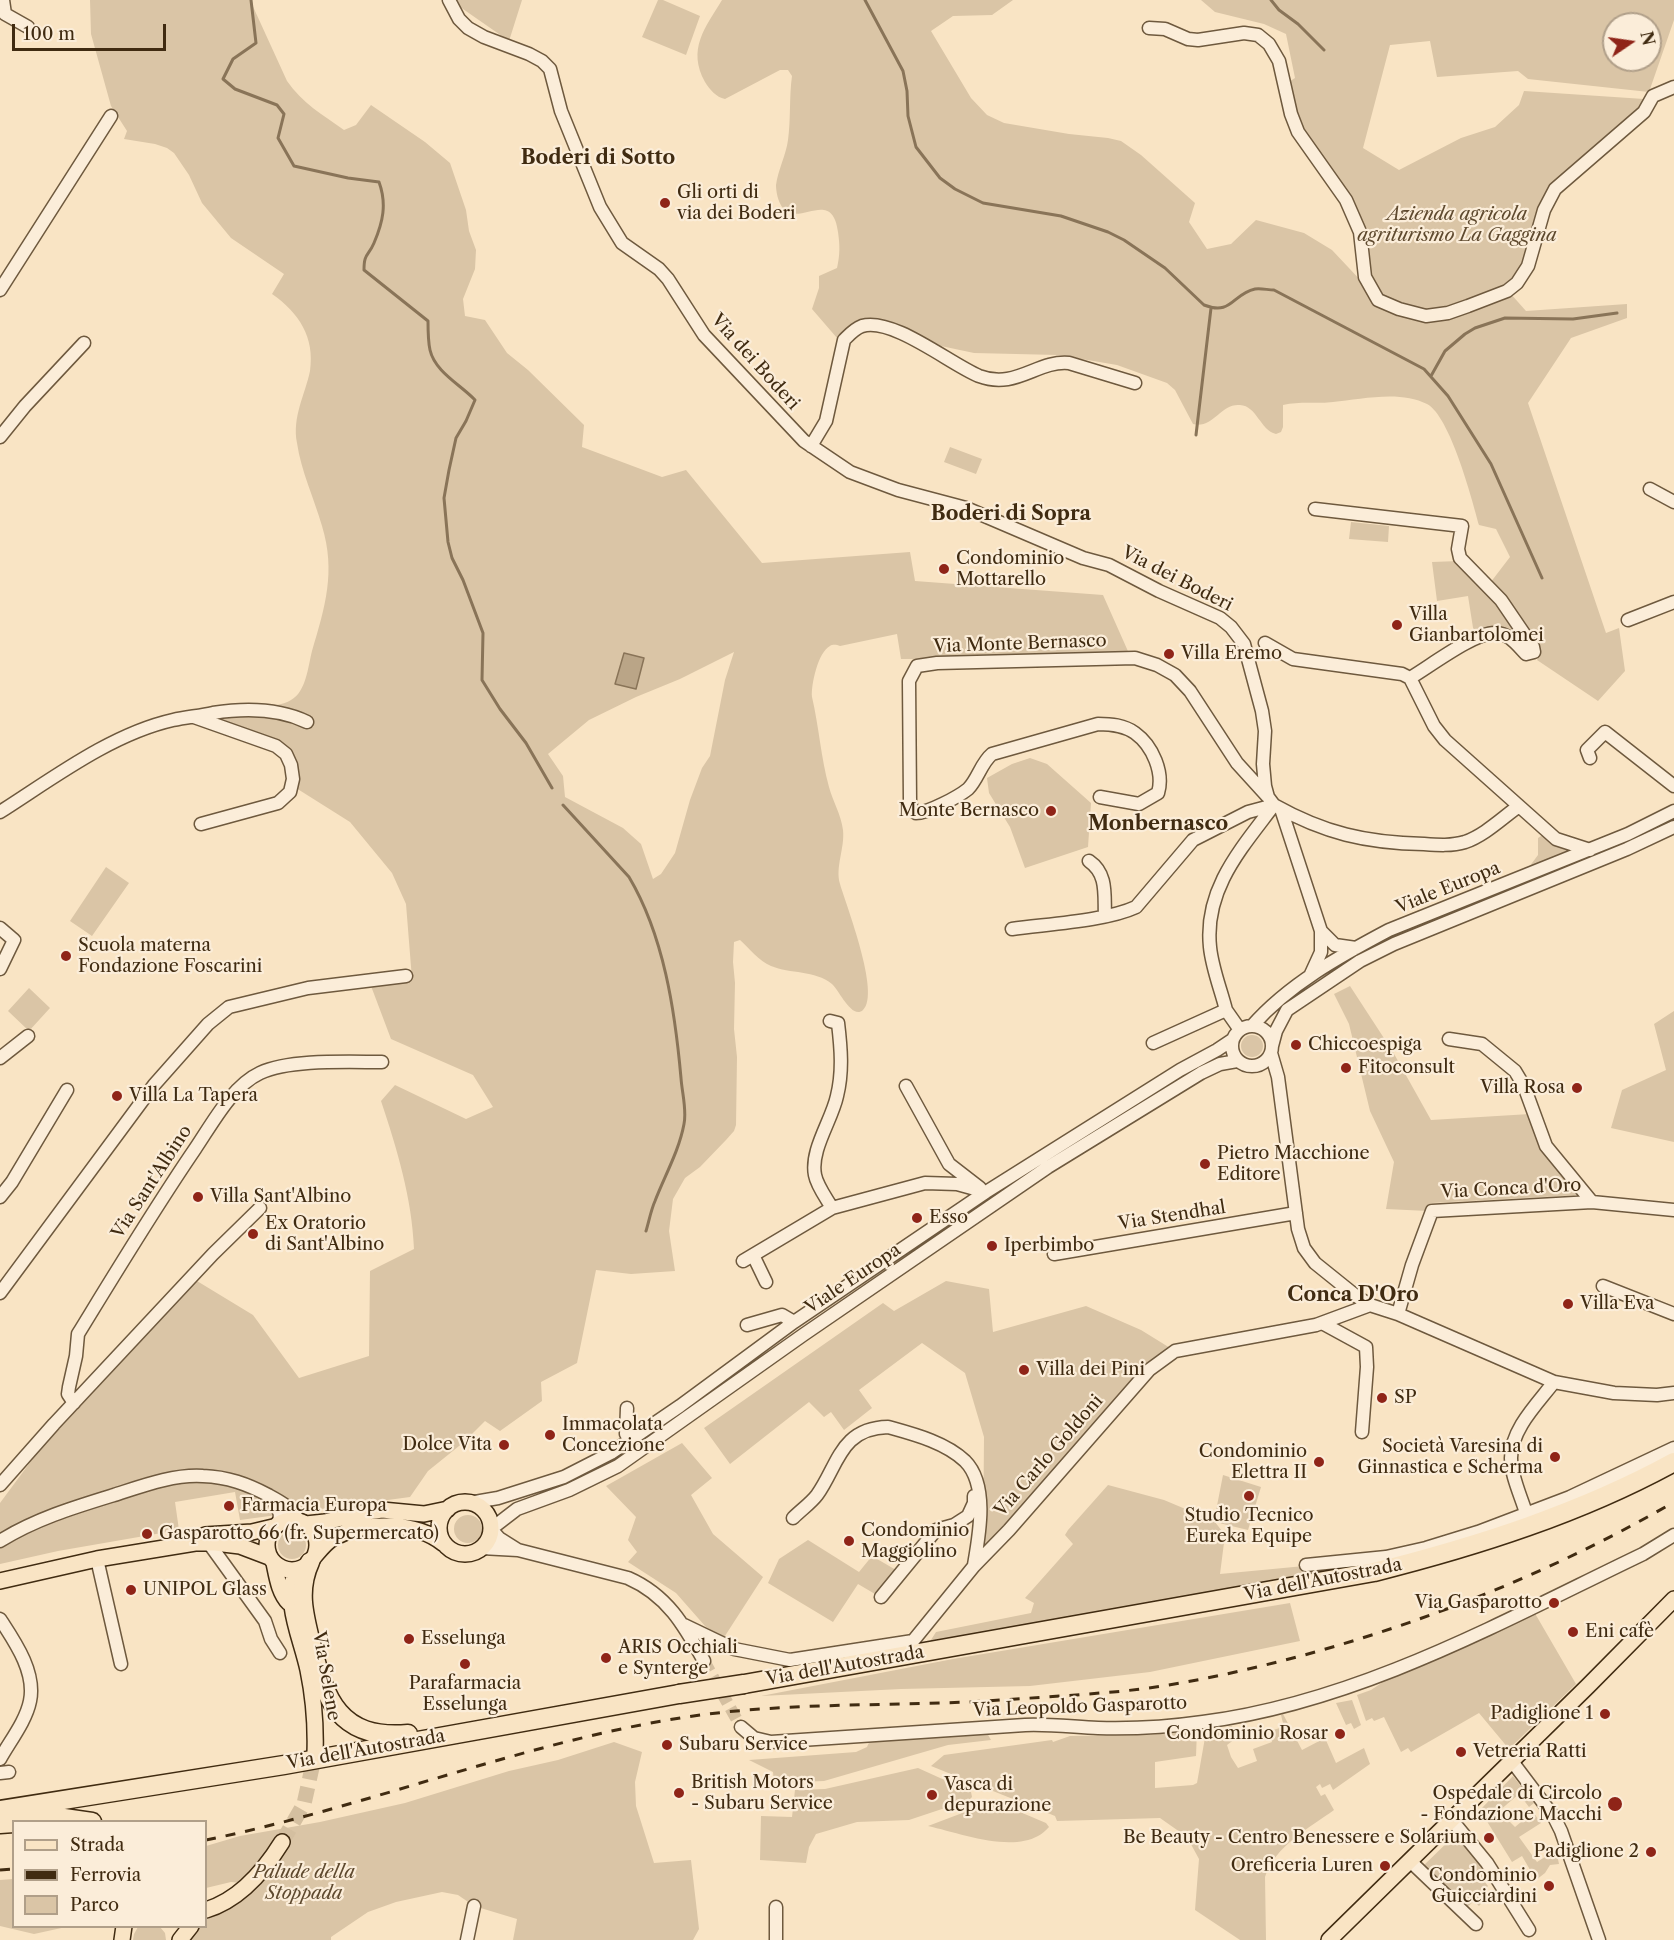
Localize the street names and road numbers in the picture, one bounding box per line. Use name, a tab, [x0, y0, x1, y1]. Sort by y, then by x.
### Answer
street label: Via dei Boderi	[706, 310, 804, 414]
street label: Via dei Boderi	[1118, 542, 1236, 616]
street label: Via Monte Bernasco	[933, 630, 1107, 658]
street label: Viale Europa	[1393, 857, 1503, 919]
street label: Via Sant'Albino	[107, 1121, 197, 1243]
street label: Via Conca d'Oro	[1440, 1175, 1582, 1203]
street label: Via Stendhal	[1117, 1197, 1227, 1235]
street label: Viale Europa	[801, 1239, 905, 1319]
street label: Via Carlo Goldoni	[990, 1391, 1108, 1521]
street label: Via dell'Autostrada	[1242, 1554, 1404, 1606]
street label: Via Selene	[308, 1630, 344, 1722]
street label: Via dell'Autostrada	[764, 1641, 926, 1691]
street label: Via Leopoldo Gasparotto	[972, 1692, 1188, 1722]
street label: Via dell'Autostrada	[285, 1725, 447, 1775]

